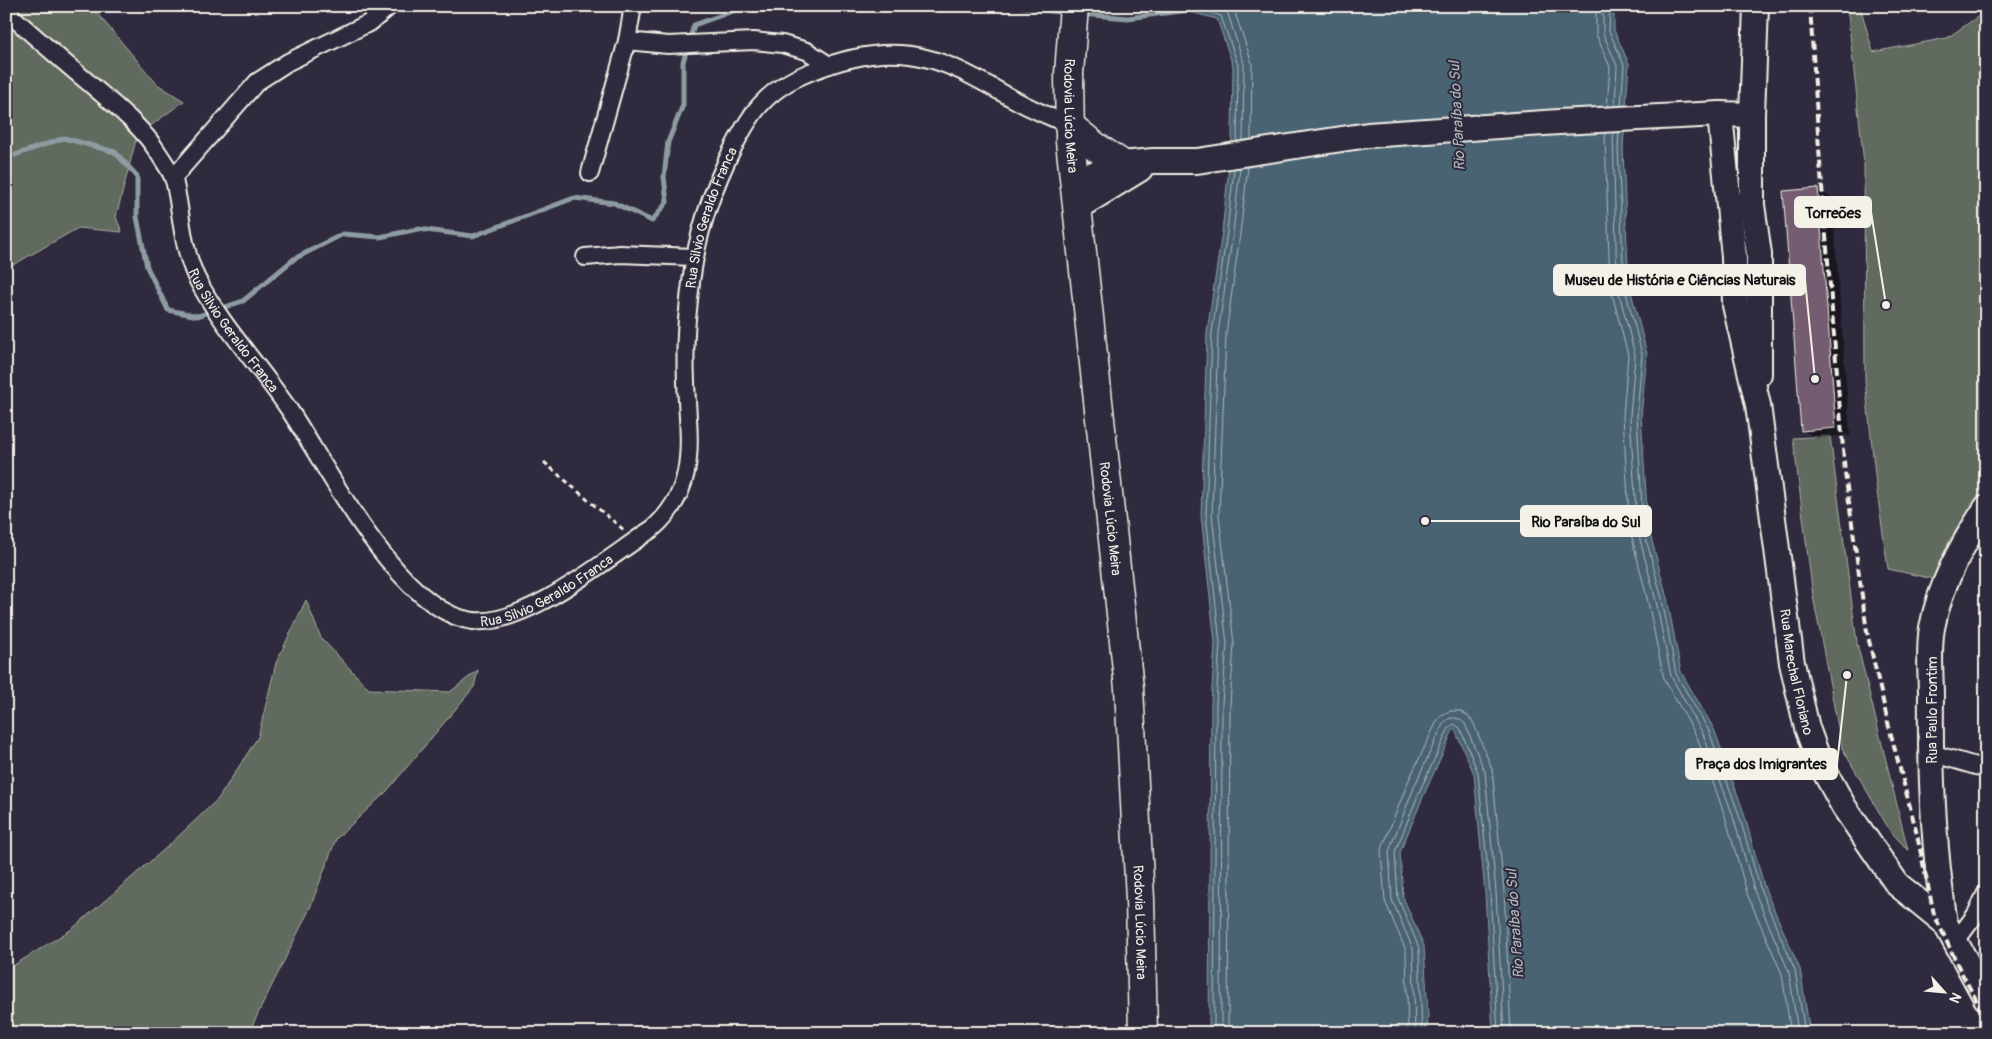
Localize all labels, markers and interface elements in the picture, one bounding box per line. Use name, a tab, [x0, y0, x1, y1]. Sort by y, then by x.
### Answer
street label: Rodovia Lúcio Meira	[1060, 58, 1081, 174]
water label: Rio Paraíba do Sul	[1445, 59, 1470, 171]
street label: Rua Silvio Geraldo Franca	[682, 144, 741, 290]
callout: Torreões	[1795, 197, 1871, 227]
text: Torreões	[1804, 204, 1861, 223]
callout: Museu de História e Ciências Naturais	[1554, 265, 1805, 295]
street label: Rua Silvio Geraldo Franca	[184, 266, 282, 396]
text: Museu de História e Ciências Naturais	[1564, 271, 1796, 290]
street label: Rodovia Lúcio Meira	[1096, 461, 1125, 577]
callout: Rio Paraíba do Sul	[1521, 506, 1651, 536]
text: Rio Paraíba do Sul	[1531, 513, 1641, 532]
street label: Rua Silvio Geraldo Franca	[480, 551, 616, 630]
street label: Rua Marechal Floriano	[1776, 608, 1817, 738]
street label: Rua Paulo Frontim	[1924, 656, 1941, 764]
callout: Praça dos Imigrantes	[1686, 749, 1837, 779]
text: Praça dos Imigrantes	[1695, 755, 1827, 774]
street label: Rodovia Lúcio Meira	[1129, 865, 1150, 980]
water label: Rio Paraíba do Sul	[1502, 867, 1529, 979]
north arrow	[1920, 966, 1970, 1016]
text: N	[1945, 990, 1965, 1006]

